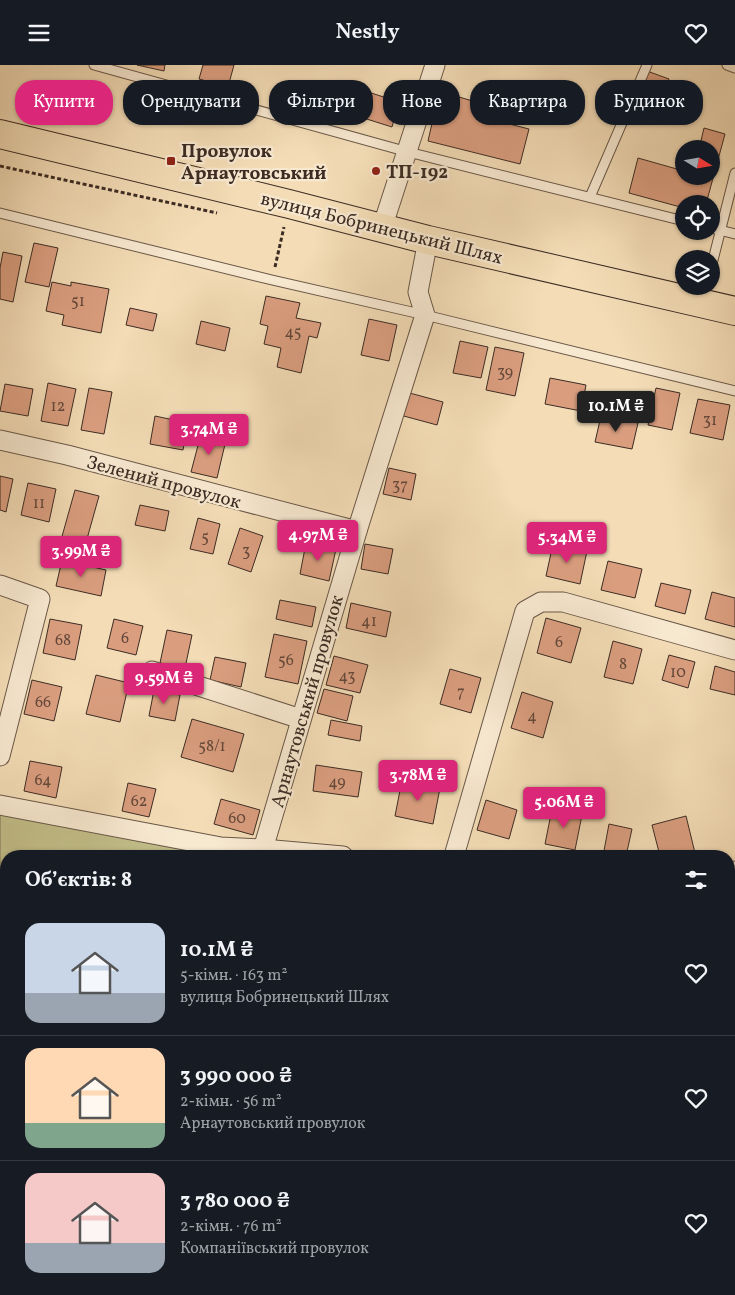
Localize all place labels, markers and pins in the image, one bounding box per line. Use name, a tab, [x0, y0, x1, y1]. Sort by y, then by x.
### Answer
place label: Провулок Арнаутовський	[181, 139, 326, 187]
marker: Провулок Арнаутовський	[165, 155, 177, 167]
place label: ТП-192	[386, 160, 448, 186]
marker: ТП-192	[370, 165, 382, 177]
pin: 10.1M ₴	[570, 391, 662, 433]
pin: 3.74M ₴	[163, 413, 255, 456]
pin: 4.97M ₴	[272, 519, 364, 562]
pin: 5.34M ₴	[521, 521, 613, 564]
pin: 3.99M ₴	[35, 535, 127, 578]
pin: 9.59M ₴	[118, 663, 210, 705]
pin: 3.78M ₴	[372, 759, 464, 802]
pin: 5.06M ₴	[518, 787, 610, 829]

